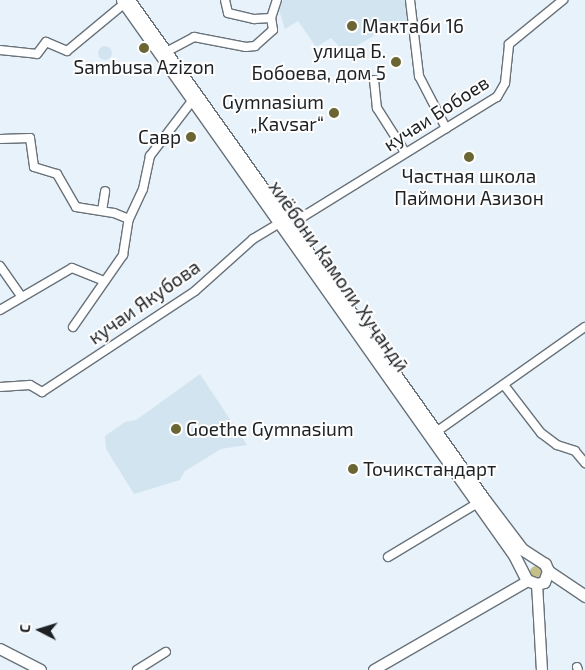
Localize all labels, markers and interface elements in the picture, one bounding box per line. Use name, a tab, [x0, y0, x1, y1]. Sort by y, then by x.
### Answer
place label: Мактаби 16	[362, 15, 464, 37]
marker: Мактаби 16	[346, 20, 358, 32]
place label: улица Б. Бобоева, дом 5	[252, 40, 386, 84]
marker: Sambusa Azizon	[138, 42, 150, 54]
place label: Sambusa Azizon	[73, 56, 215, 78]
marker: улица Б. Бобоева, дом 5	[390, 56, 402, 68]
street label: кучаи Бобоев	[379, 70, 493, 156]
place label: Gymnasium „Kavsar“	[222, 91, 324, 135]
marker: Gymnasium „Kavsar“	[328, 107, 340, 119]
place label: Савр	[138, 126, 181, 148]
marker: Савр	[185, 131, 197, 143]
marker: Частная школа Паймони Азизон	[463, 151, 475, 163]
place label: Частная школа Паймони Азизон	[394, 165, 544, 209]
street label: хиёбони Камоли Хуҷандӣ	[264, 176, 414, 376]
street label: кучаи Якубова	[84, 255, 204, 349]
place label: Goethe Gymnasium	[186, 418, 354, 440]
marker: Goethe Gymnasium	[170, 423, 182, 435]
place label: Точикстандарт	[363, 458, 496, 480]
marker: Точикстандарт	[347, 463, 359, 475]
north arrow	[15, 605, 65, 655]
text: С	[16, 624, 33, 633]

